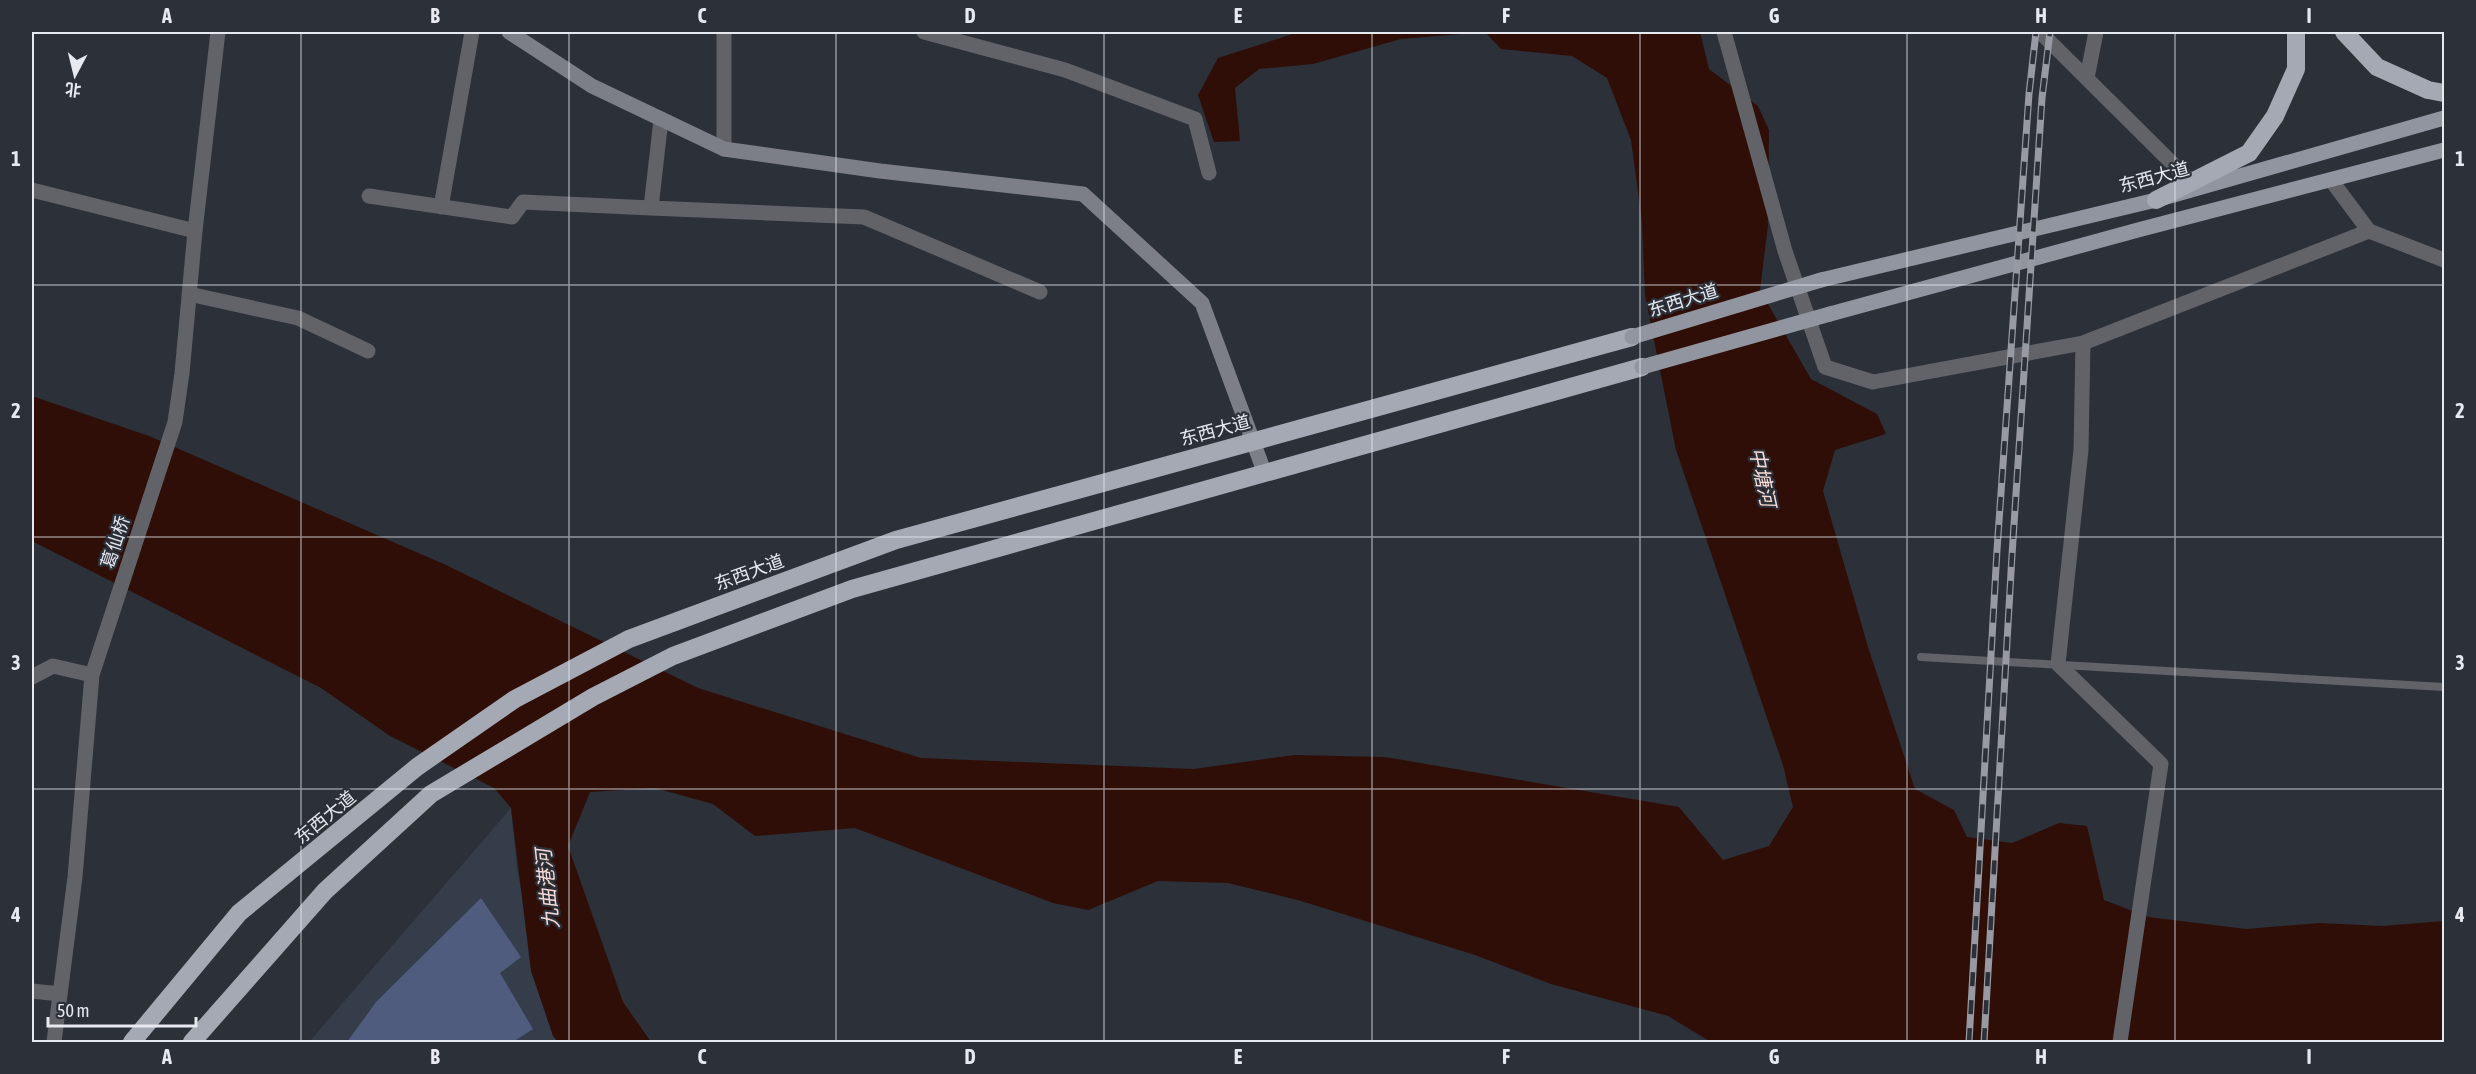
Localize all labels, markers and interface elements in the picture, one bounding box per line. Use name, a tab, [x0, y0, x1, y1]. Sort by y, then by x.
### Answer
text: A	[161, 4, 172, 27]
text: B	[430, 4, 440, 27]
text: C	[698, 4, 707, 27]
text: D	[964, 4, 976, 27]
text: E	[1234, 4, 1243, 27]
text: F	[1502, 4, 1510, 27]
text: G	[1769, 4, 1780, 27]
text: H	[2035, 4, 2047, 27]
text: I	[2306, 4, 2312, 27]
north arrow	[45, 45, 105, 105]
text: 北	[64, 80, 82, 100]
text: 1	[11, 147, 21, 170]
text: 1	[2455, 147, 2465, 170]
street label: 东西大道	[2117, 158, 2191, 196]
street label: 东西大道	[1646, 279, 1720, 321]
text: 2	[11, 399, 21, 422]
text: 2	[2455, 399, 2465, 422]
street label: 东西大道	[1178, 411, 1252, 449]
water label: 中塘河	[1746, 445, 1781, 513]
street label: 葛仙桥	[97, 513, 133, 571]
street label: 东西大道	[712, 550, 786, 594]
text: 3	[11, 651, 21, 674]
text: 3	[2455, 651, 2465, 674]
street label: 东西大道	[290, 786, 360, 848]
water label: 九曲港河	[531, 844, 563, 930]
text: 4	[10, 903, 21, 926]
text: 4	[2454, 903, 2465, 926]
scale bar	[48, 990, 196, 1028]
text: 50 m	[57, 1000, 89, 1021]
text: A	[161, 1045, 172, 1068]
text: B	[430, 1045, 440, 1068]
text: C	[698, 1045, 707, 1068]
text: D	[964, 1045, 976, 1068]
text: E	[1234, 1045, 1243, 1068]
text: F	[1502, 1045, 1510, 1068]
text: G	[1769, 1045, 1780, 1068]
text: H	[2035, 1045, 2047, 1068]
text: I	[2306, 1045, 2312, 1068]

